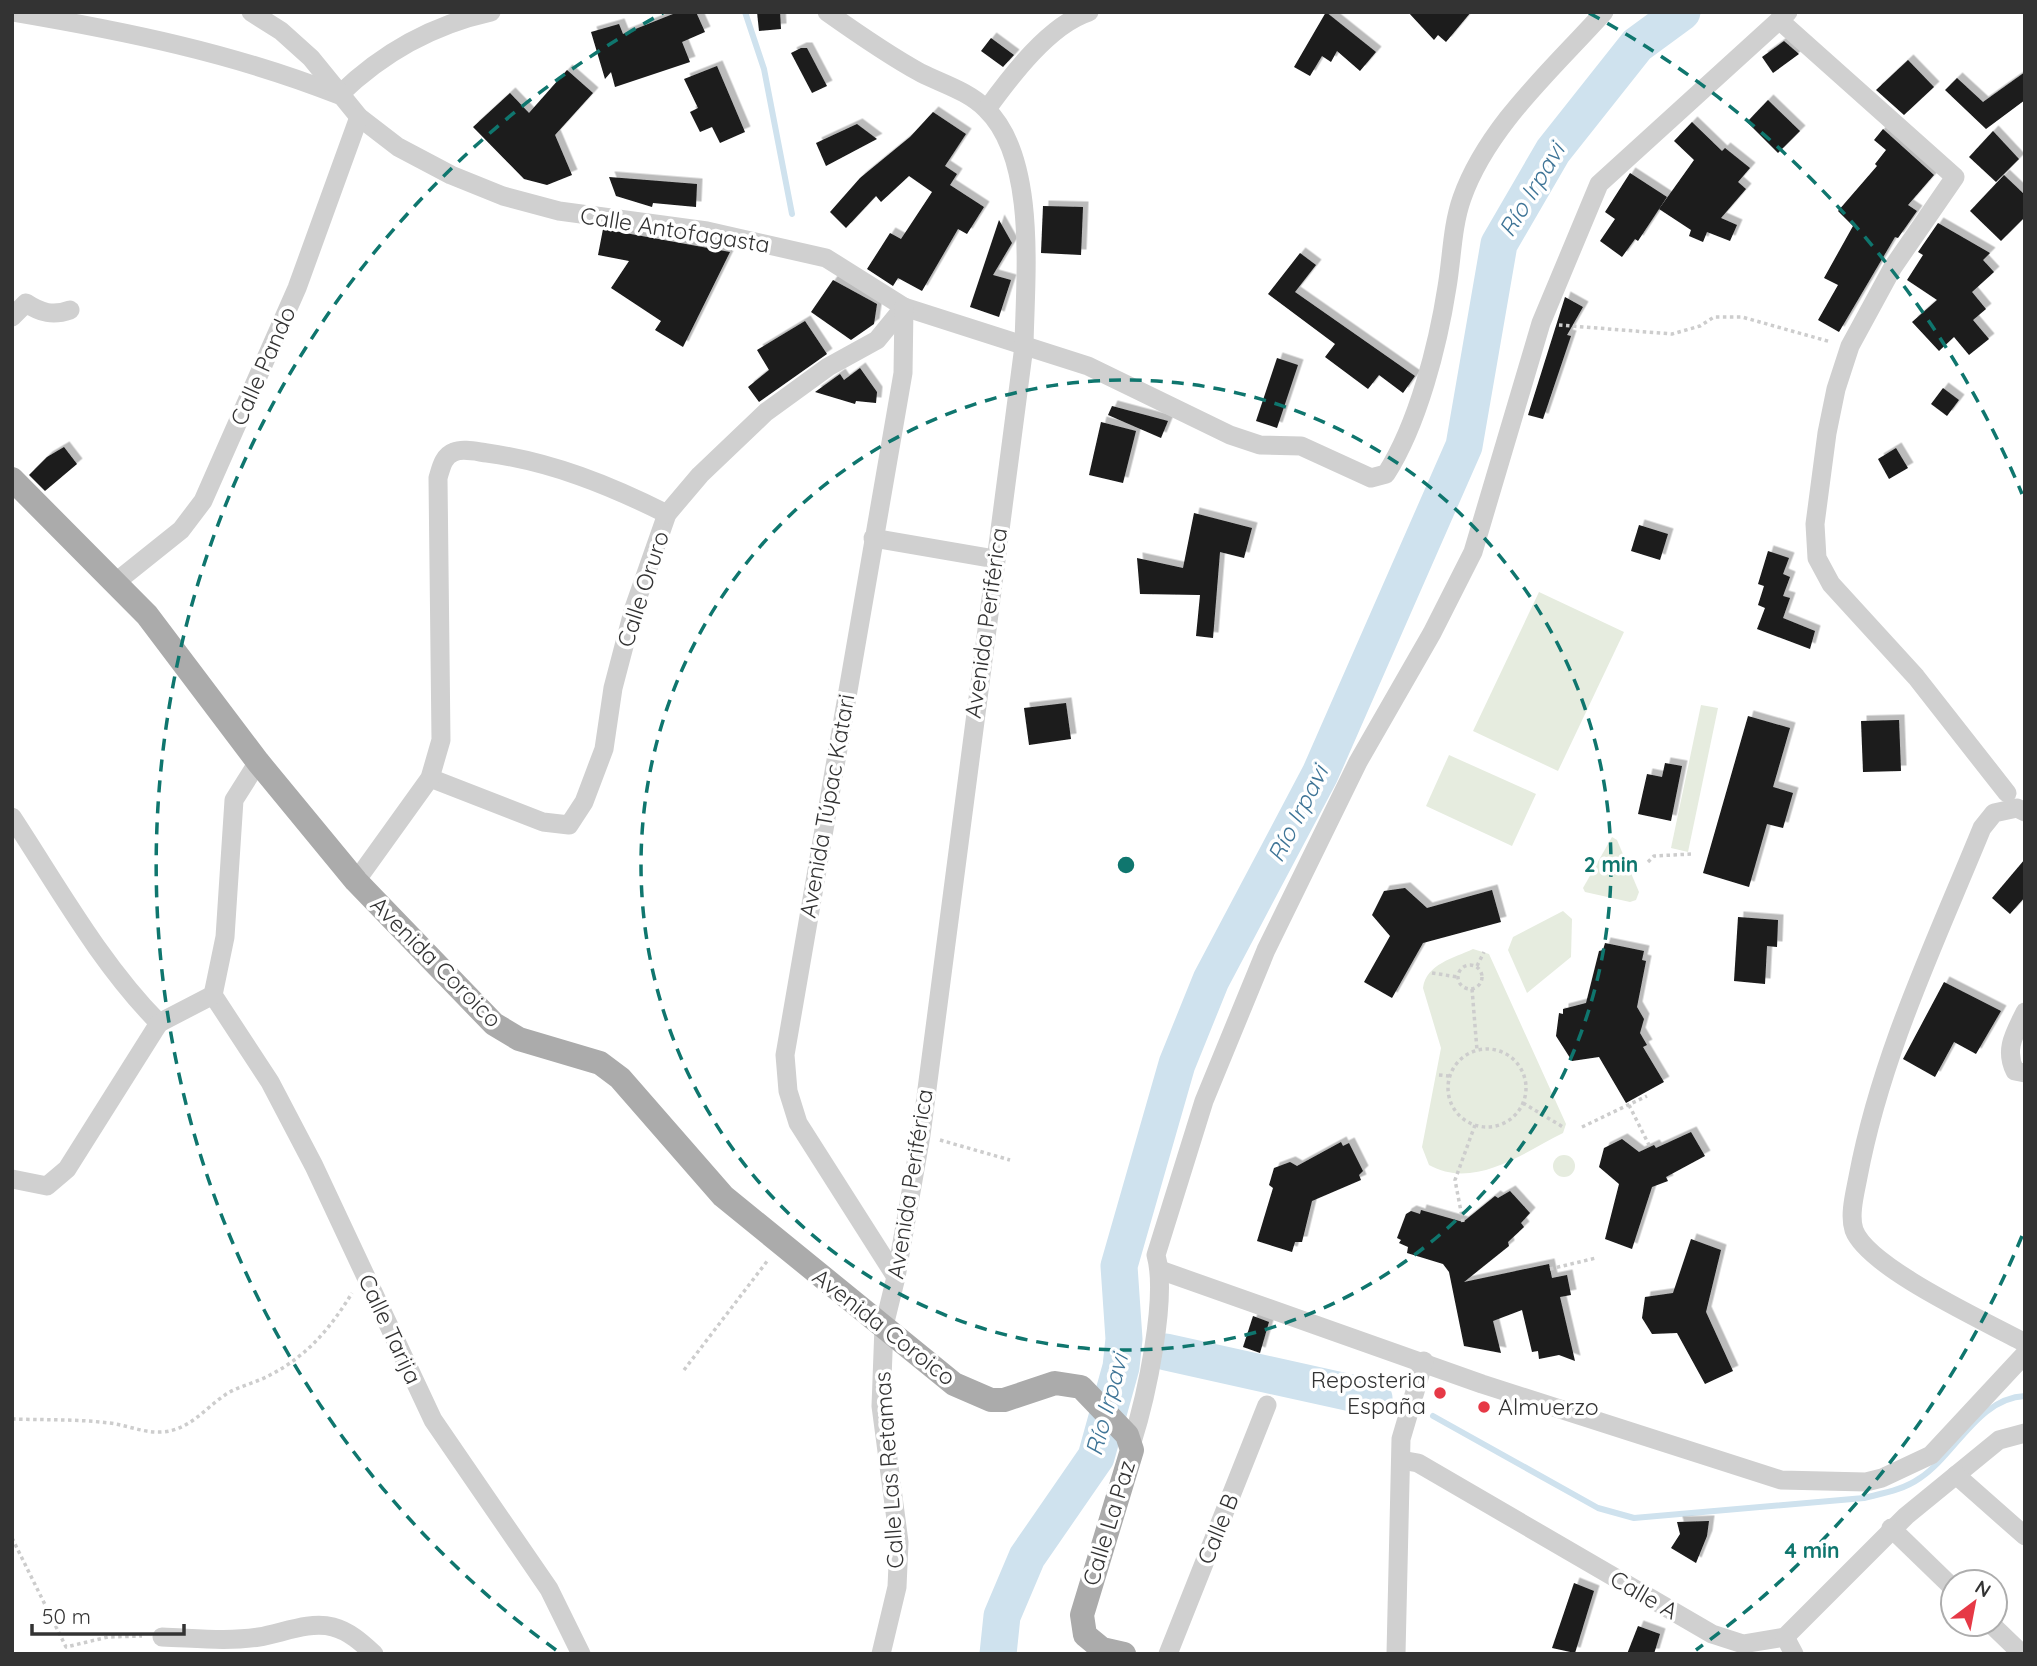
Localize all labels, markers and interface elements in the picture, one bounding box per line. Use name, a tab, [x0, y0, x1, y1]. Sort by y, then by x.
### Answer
water label: Río Irpavi	[1491, 135, 1572, 242]
street label: Calle Antofagasta	[578, 200, 772, 259]
street label: Calle Pando	[223, 302, 302, 430]
street label: Avenida Periférica	[958, 526, 1013, 720]
street label: Calle Oruro	[610, 527, 675, 651]
street label: Avenida Túpac Katari	[793, 692, 860, 920]
water label: Río Irpavi	[1260, 758, 1335, 867]
text: 2 min	[1584, 851, 1638, 877]
centre of rings	[1114, 853, 1138, 877]
street label: Avenida Coroico	[365, 890, 508, 1033]
street label: Avenida Periférica	[880, 1087, 939, 1281]
street label: Avenida Coroico	[807, 1262, 962, 1391]
street label: Calle Tarija	[352, 1269, 429, 1388]
water label: Río Irpavi	[1078, 1348, 1135, 1459]
place label: Reposteria España	[1311, 1365, 1426, 1420]
street label: Calle Las Retamas	[867, 1370, 910, 1570]
marker: Reposteria España	[1432, 1385, 1448, 1401]
place label: Almuerzo	[1498, 1392, 1599, 1421]
marker: Almuerzo	[1476, 1399, 1492, 1415]
street label: Calle La Paz	[1076, 1457, 1141, 1589]
street label: Calle B	[1190, 1489, 1245, 1568]
text: 4 min	[1784, 1537, 1840, 1563]
street label: Calle A	[1605, 1564, 1683, 1626]
north arrow	[1939, 1568, 2009, 1638]
text: N	[1971, 1575, 1995, 1602]
scale bar	[32, 1592, 184, 1636]
text: 50 m	[42, 1603, 91, 1629]

